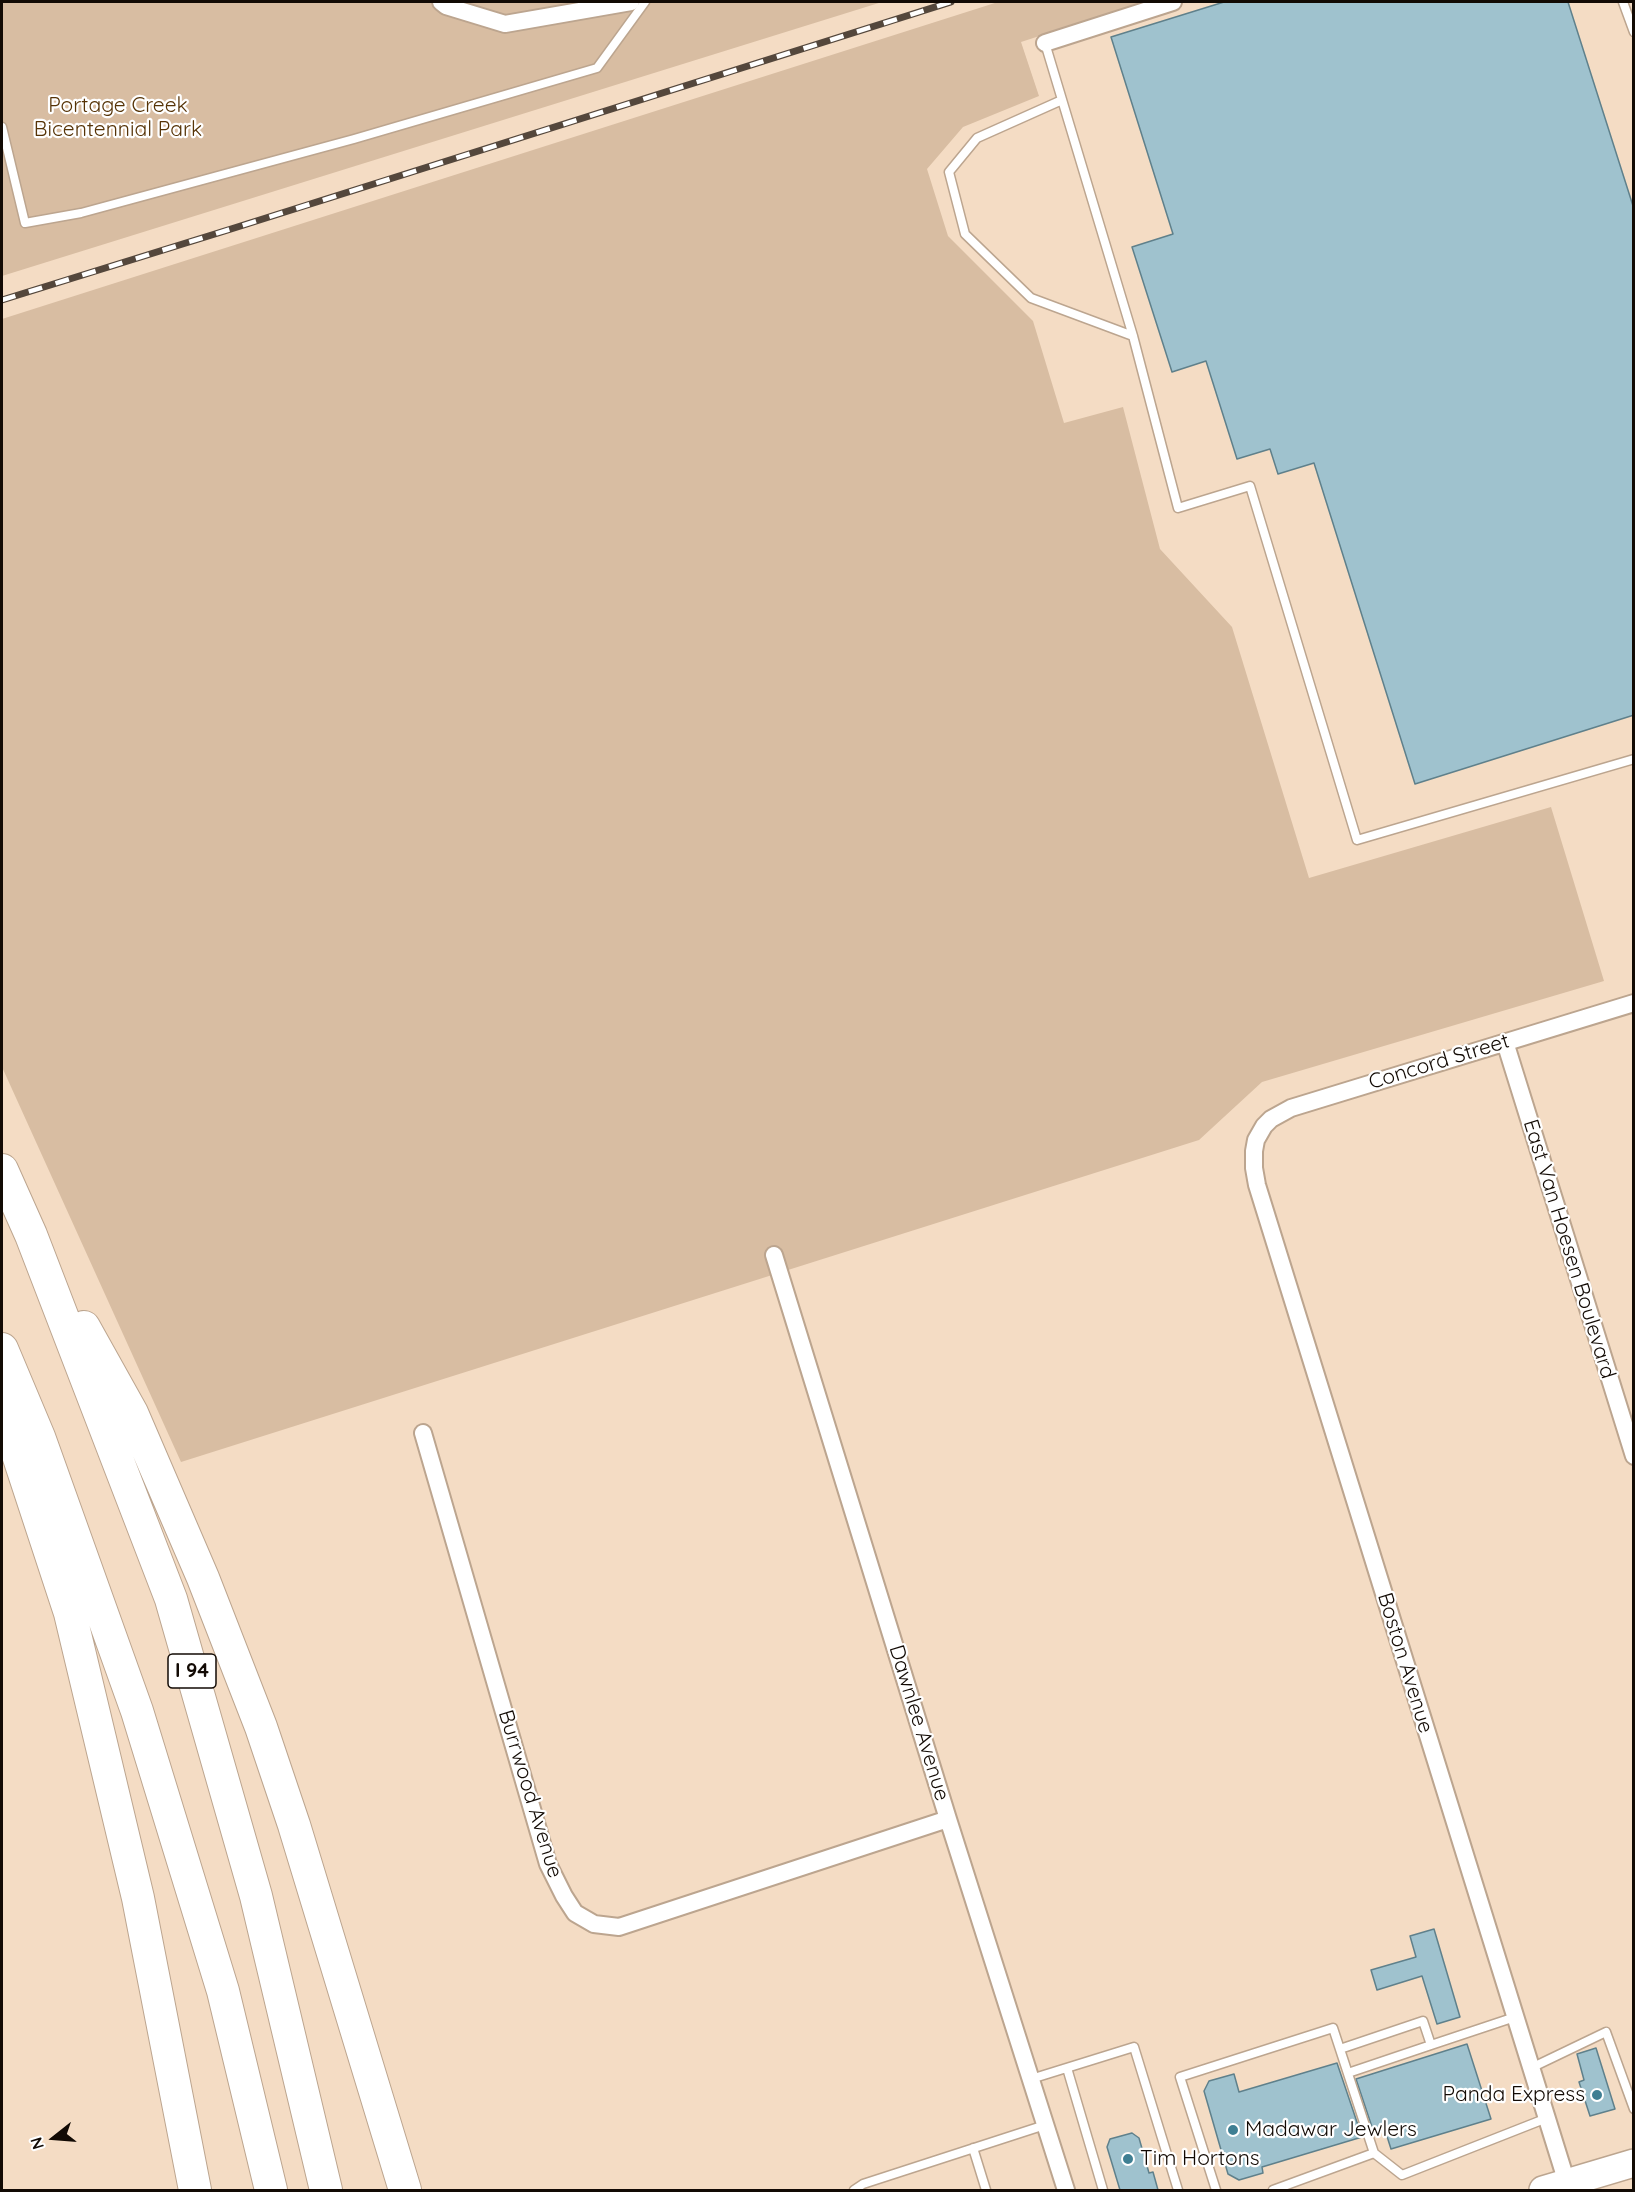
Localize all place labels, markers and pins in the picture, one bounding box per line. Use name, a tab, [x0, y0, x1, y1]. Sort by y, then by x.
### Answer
place label: Panda Express	[1443, 2082, 1585, 2108]
marker: Panda Express	[1590, 2088, 1604, 2102]
place label: Madawar Jewlers	[1245, 2117, 1417, 2143]
marker: Madawar Jewlers	[1226, 2123, 1240, 2137]
place label: Tim Hortons	[1140, 2146, 1260, 2172]
marker: Tim Hortons	[1121, 2152, 1135, 2166]

